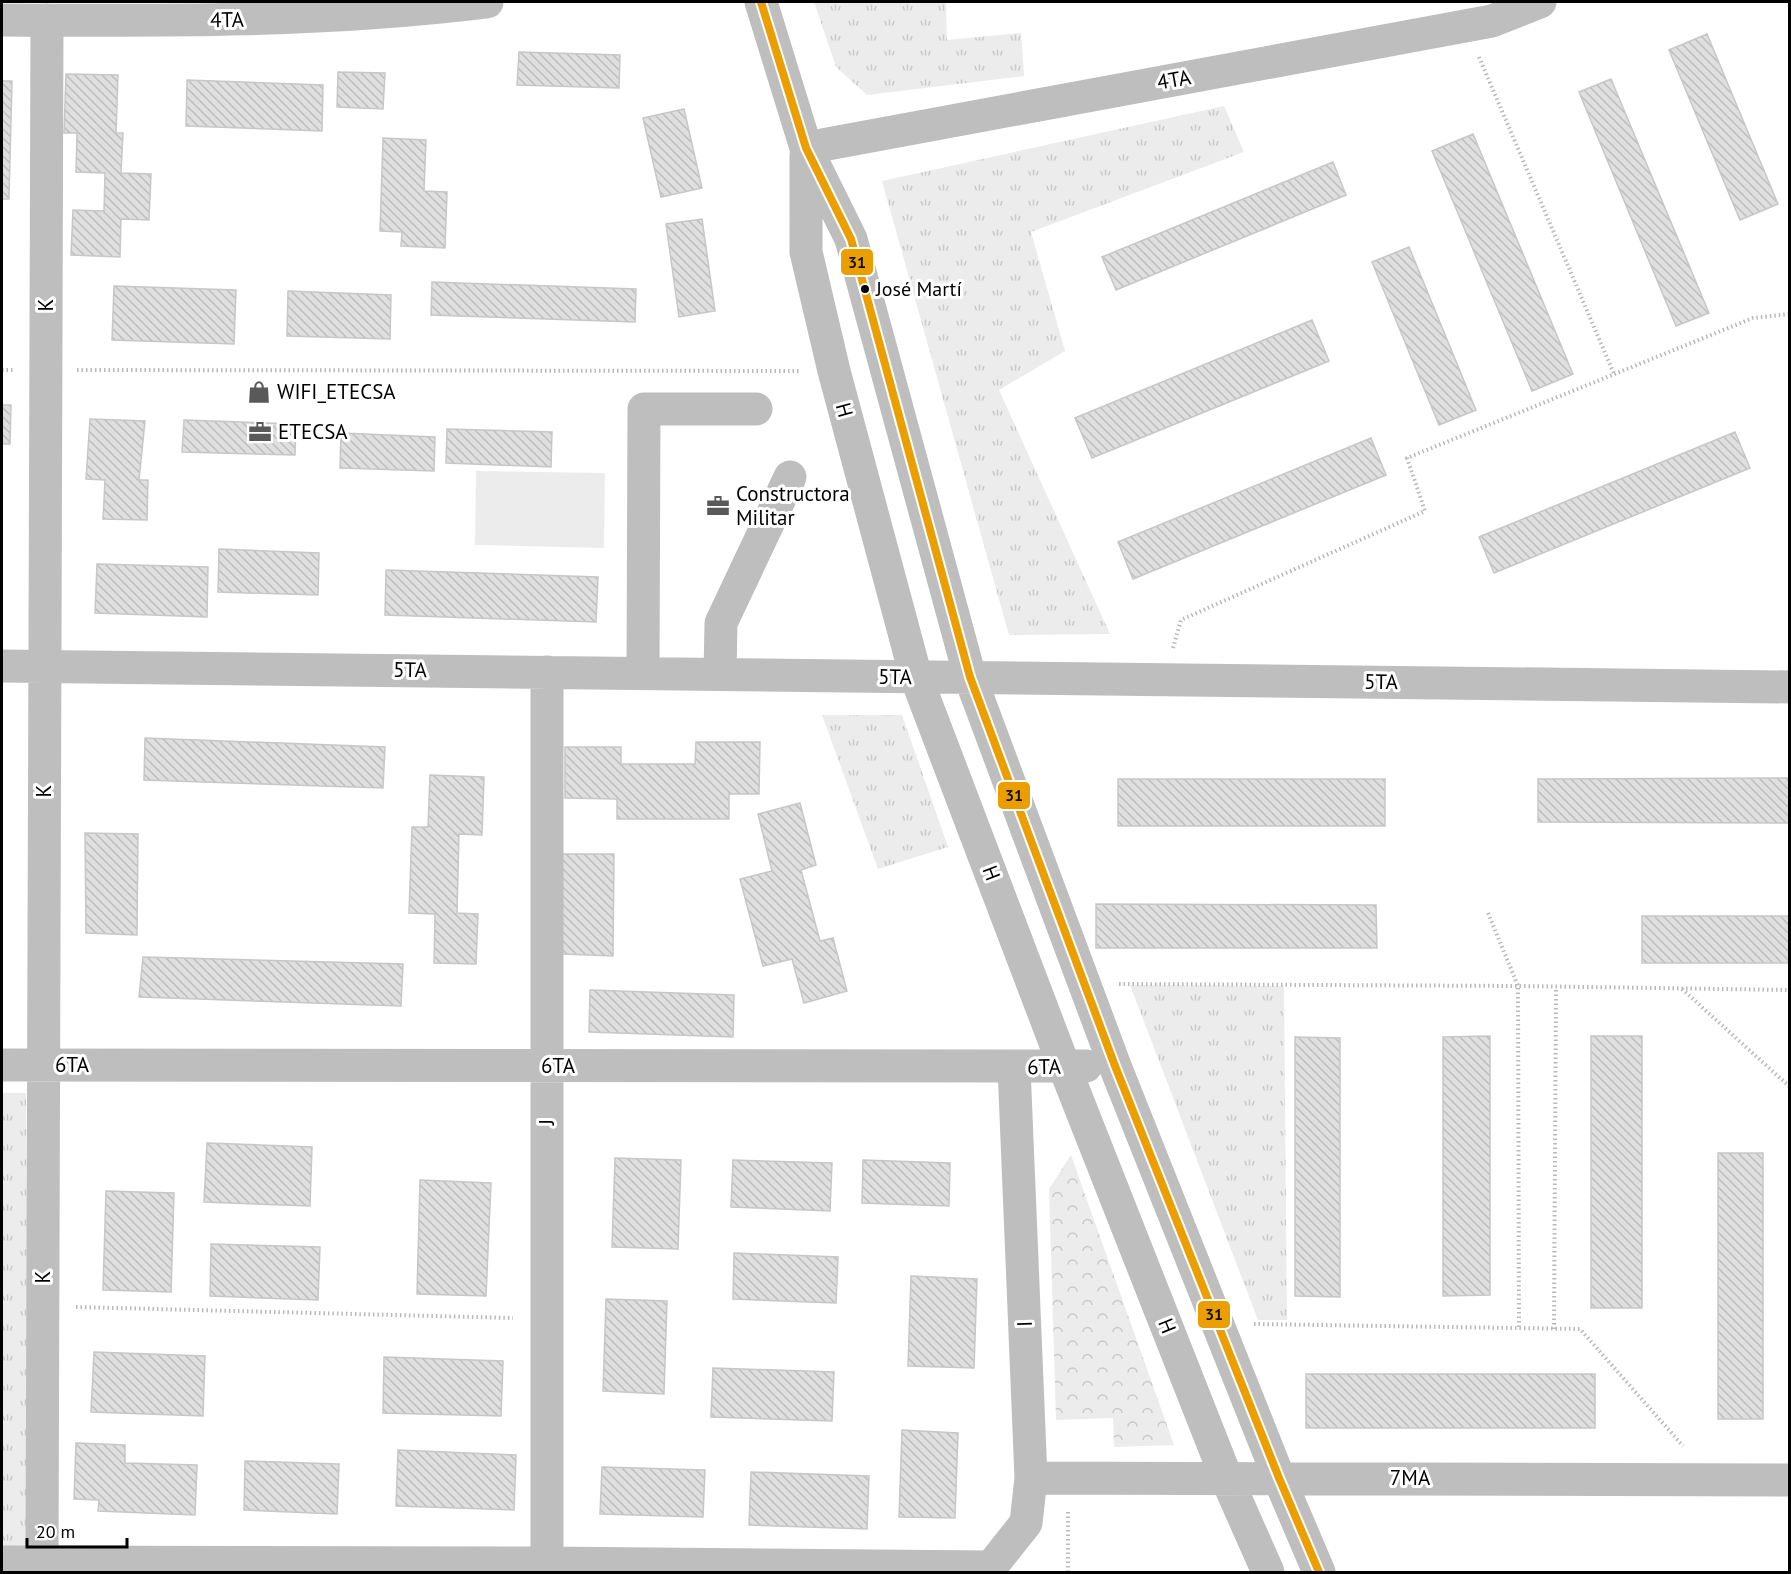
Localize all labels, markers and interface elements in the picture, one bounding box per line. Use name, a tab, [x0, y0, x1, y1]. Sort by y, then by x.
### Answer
street label: 4TA	[210, 6, 245, 33]
street label: 4TA	[1155, 63, 1194, 96]
line badge: 31	[840, 248, 874, 276]
text: 31	[848, 252, 866, 272]
place label: José Martí	[875, 276, 962, 302]
marker: José Martí	[859, 283, 871, 295]
street label: K	[32, 298, 59, 311]
place label: WIFI_ETECSA	[277, 378, 396, 405]
shop icon: WIFI_ETECSA	[246, 379, 272, 405]
street label: H	[830, 400, 859, 420]
place label: ETECSA	[278, 418, 348, 445]
office icon: ETECSA	[247, 419, 273, 445]
place label: Constructora Militar	[736, 480, 850, 531]
office icon: Constructora Militar	[705, 493, 731, 519]
street label: 5TA	[393, 656, 428, 683]
street label: 5TA	[878, 663, 913, 690]
street label: 5TA	[1364, 668, 1399, 695]
line badge: 31	[997, 781, 1031, 810]
street label: K	[30, 784, 57, 797]
text: 31	[1005, 785, 1023, 805]
street label: H	[976, 861, 1007, 884]
street label: 6TA	[55, 1051, 90, 1078]
street label: 6TA	[541, 1052, 576, 1079]
street label: 6TA	[1027, 1053, 1062, 1080]
street label: J	[533, 1119, 560, 1126]
street label: K	[29, 1270, 56, 1283]
line badge: 31	[1197, 1300, 1231, 1329]
text: 31	[1205, 1304, 1223, 1324]
street label: H	[1152, 1314, 1183, 1337]
street label: I	[1011, 1320, 1038, 1328]
street label: 7MA	[1390, 1464, 1431, 1491]
scale bar	[27, 1511, 128, 1549]
text: 20 m	[36, 1520, 75, 1543]

